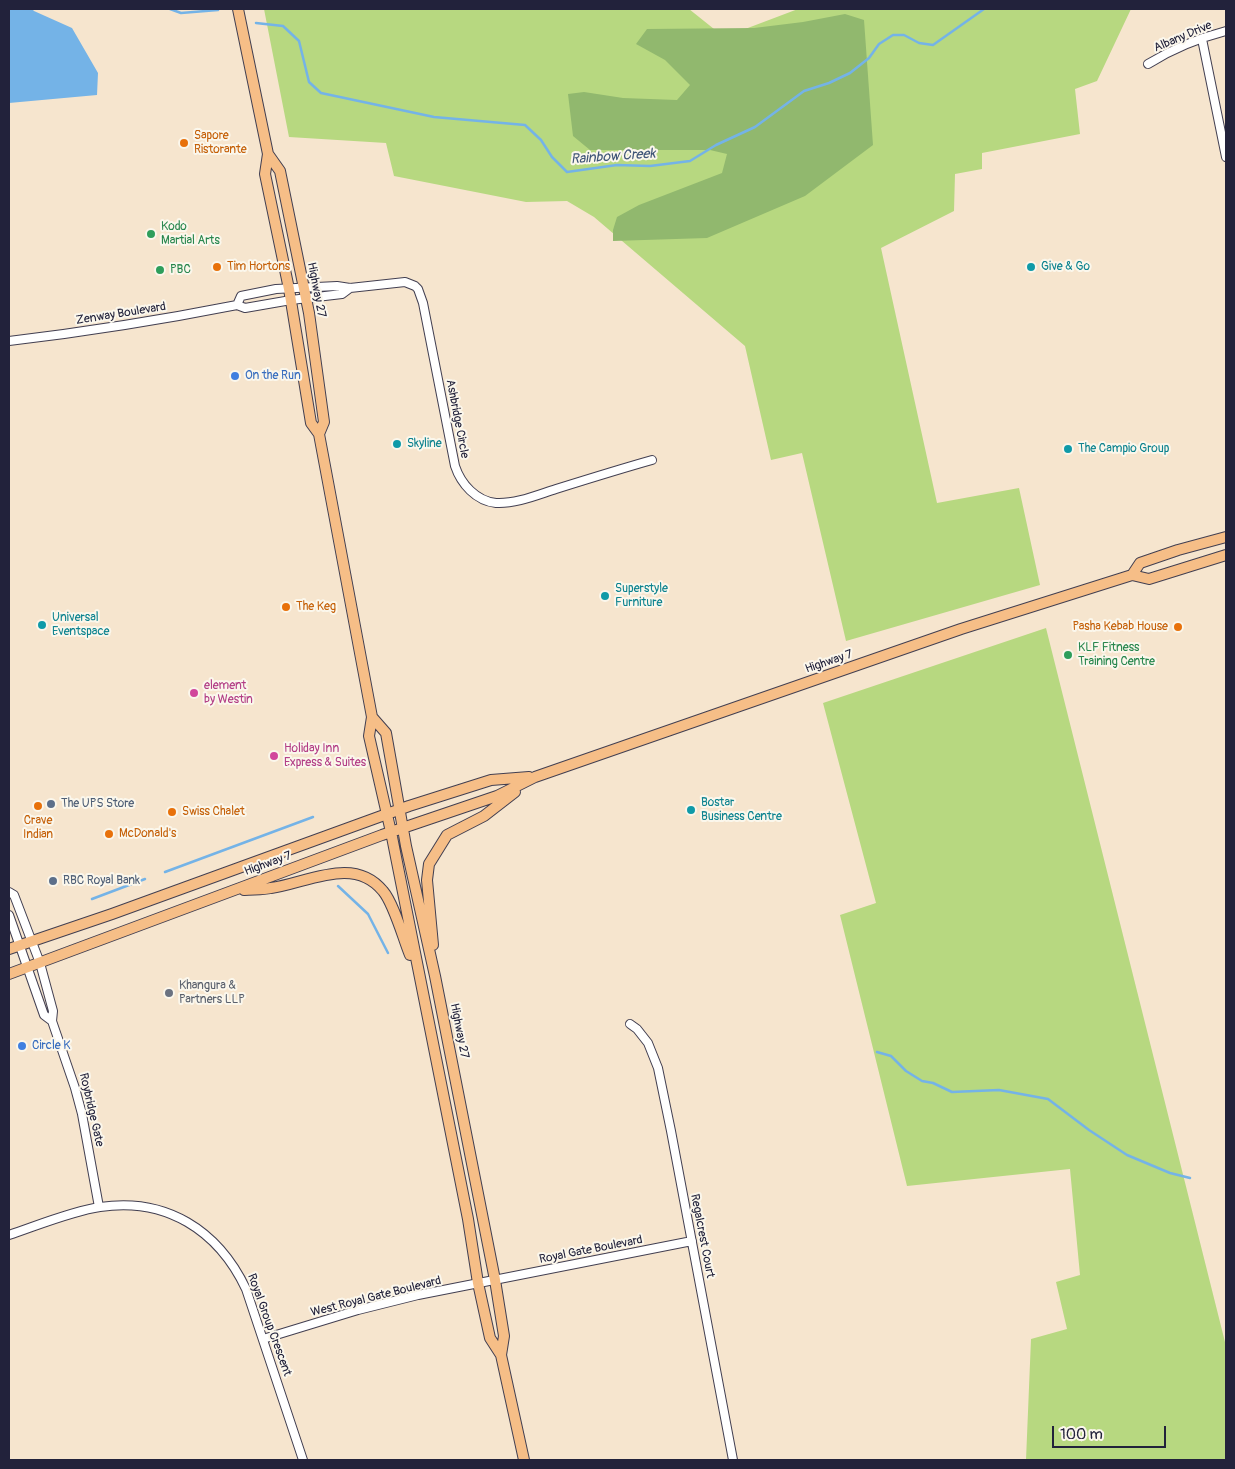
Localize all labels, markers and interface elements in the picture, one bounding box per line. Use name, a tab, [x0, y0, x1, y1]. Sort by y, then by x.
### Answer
street label: Albany Drive	[1152, 18, 1214, 56]
place label: Sapore Ristorante	[194, 129, 247, 157]
marker: Sapore Ristorante	[178, 137, 190, 149]
water label: Rainbow Creek	[570, 146, 656, 168]
place label: Kodo Martial Arts	[161, 220, 220, 248]
marker: Kodo Martial Arts	[145, 228, 157, 240]
place label: Tim Hortons	[227, 260, 290, 274]
place label: Give & Go	[1041, 260, 1090, 274]
marker: Tim Hortons	[211, 261, 223, 273]
street label: Highway 27	[304, 261, 328, 319]
marker: Give & Go	[1025, 261, 1037, 273]
place label: PBC	[170, 263, 191, 277]
marker: PBC	[154, 264, 166, 276]
street label: Zenway Boulevard	[75, 300, 167, 328]
place label: On the Run	[245, 369, 301, 383]
marker: On the Run	[229, 370, 241, 382]
street label: Ashbridge Circle	[442, 378, 472, 460]
place label: Skyline	[407, 437, 442, 451]
marker: Skyline	[391, 438, 403, 450]
place label: The Campio Group	[1078, 442, 1169, 456]
marker: The Campio Group	[1062, 443, 1074, 455]
place label: Superstyle Furniture	[615, 582, 668, 610]
marker: Superstyle Furniture	[599, 590, 611, 602]
place label: The Keg	[296, 600, 336, 614]
marker: The Keg	[280, 601, 292, 613]
place label: Universal Eventspace	[52, 611, 109, 639]
marker: Universal Eventspace	[36, 619, 48, 631]
place label: Pasha Kebab House	[1073, 620, 1168, 634]
marker: Pasha Kebab House	[1172, 621, 1184, 633]
place label: KLF Fitness Training Centre	[1078, 641, 1155, 669]
street label: Highway 7	[803, 647, 855, 677]
marker: KLF Fitness Training Centre	[1062, 649, 1074, 661]
place label: element by Westin	[204, 679, 253, 707]
marker: element by Westin	[188, 687, 200, 699]
place label: Holiday Inn Express & Suites	[284, 742, 366, 770]
marker: Holiday Inn Express & Suites	[268, 750, 280, 762]
place label: Bostar Business Centre	[701, 796, 782, 824]
place label: The UPS Store	[61, 797, 134, 811]
marker: The UPS Store	[45, 798, 57, 810]
marker: Crave Indian	[32, 800, 44, 812]
marker: Bostar Business Centre	[685, 804, 697, 816]
place label: Swiss Chalet	[182, 805, 245, 819]
marker: Swiss Chalet	[166, 806, 178, 818]
place label: Crave Indian	[23, 814, 53, 842]
place label: McDonald's	[119, 827, 176, 841]
marker: McDonald's	[103, 828, 115, 840]
street label: Highway 7	[242, 849, 294, 879]
place label: RBC Royal Bank	[63, 874, 140, 888]
marker: RBC Royal Bank	[47, 875, 59, 887]
place label: Khangura & Partners LLP	[179, 979, 245, 1007]
marker: Khangura & Partners LLP	[163, 987, 175, 999]
street label: Highway 27	[447, 1002, 471, 1060]
place label: Circle K	[32, 1039, 71, 1053]
marker: Circle K	[16, 1040, 28, 1052]
street label: Roybridge Gate	[76, 1072, 106, 1148]
street label: Regalcrest Court	[687, 1193, 717, 1279]
street label: Royal Gate Boulevard	[538, 1233, 644, 1267]
street label: Royal Group Crescent	[244, 1272, 294, 1378]
street label: West Royal Gate Boulevard	[309, 1274, 443, 1320]
scale bar	[1055, 1416, 1169, 1448]
text: 100 m	[1060, 1425, 1103, 1444]

